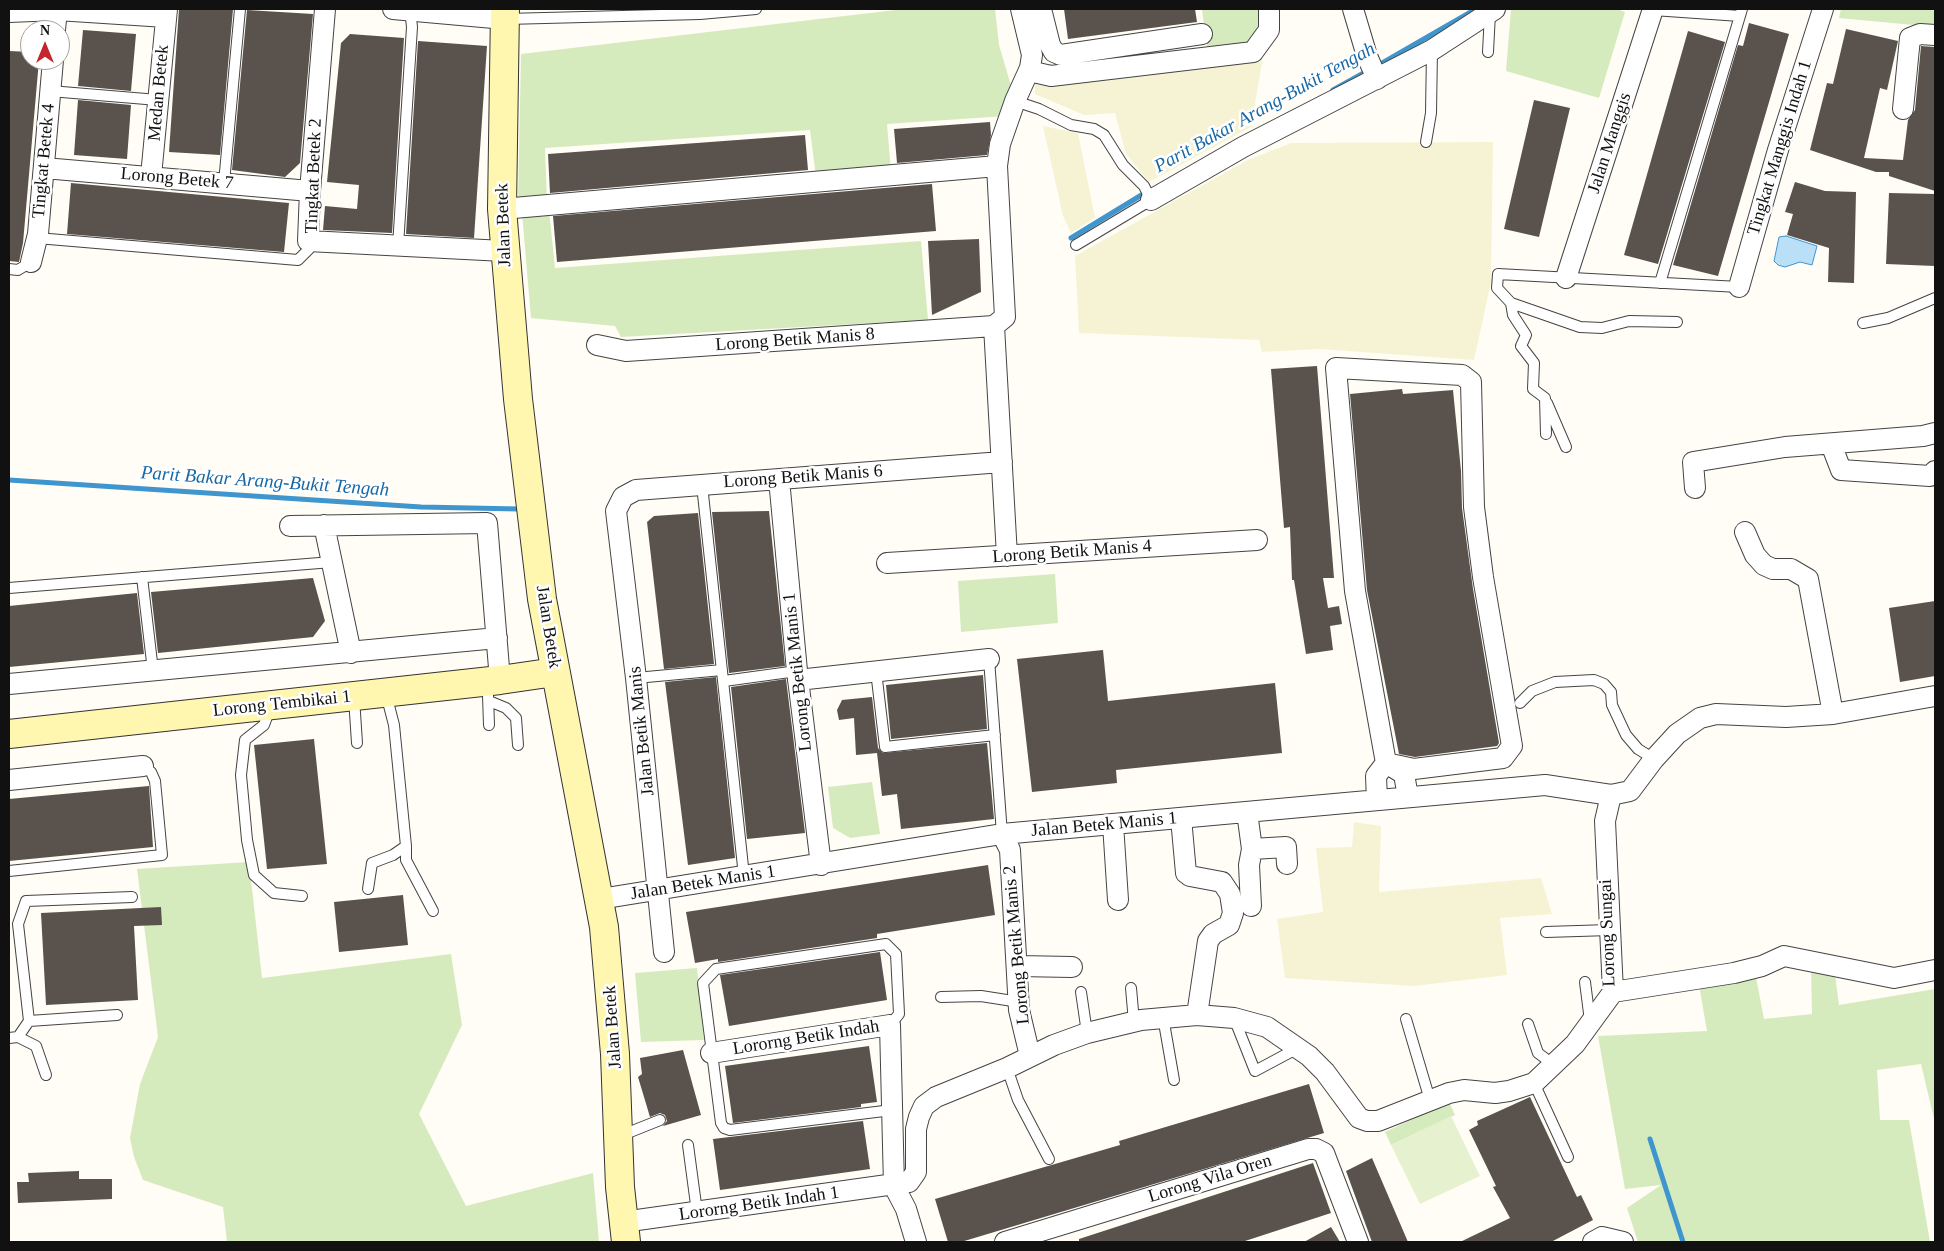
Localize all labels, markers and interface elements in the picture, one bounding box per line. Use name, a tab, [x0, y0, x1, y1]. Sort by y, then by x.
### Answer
north arrow	[20, 20, 70, 70]
text: N	[40, 23, 50, 38]
water label: Parit Bakar Arang-Bukit Tengah	[1151, 38, 1379, 178]
street label: Medan Betek	[144, 44, 174, 142]
street label: Tingkat Manggis Indah 1	[1743, 58, 1817, 238]
street label: Jalan Manggis	[1584, 90, 1636, 196]
street label: Tingkat Betek 4	[28, 103, 60, 219]
street label: Tingkat Betek 2	[301, 118, 327, 234]
street label: Lorong Betek 7	[120, 163, 234, 195]
street label: Jalan Betek	[492, 183, 516, 267]
street label: Lorong Betik Manis 8	[715, 324, 875, 356]
street label: Lorong Betik Manis 6	[723, 461, 883, 493]
water label: Parit Bakar Arang-Bukit Tengah	[140, 462, 390, 502]
street label: Lorong Betik Manis 4	[992, 536, 1152, 568]
street label: Jalan Betek	[531, 584, 565, 670]
street label: Lorong Betik Manis 1	[779, 592, 817, 752]
street label: Jalan Betik Manis	[624, 665, 660, 797]
street label: Lorong Tembikai 1	[212, 686, 352, 722]
street label: Jalan Betek Manis 1	[1030, 808, 1178, 842]
street label: Jalan Betek Manis 1	[629, 861, 777, 905]
street label: Lorong Betik Manis 2	[999, 865, 1035, 1025]
street label: Lorong Sungai	[1595, 879, 1621, 987]
street label: Jalan Betek	[599, 985, 627, 1069]
street label: Lororng Betik Indah	[731, 1016, 881, 1060]
street label: Lorong Vila Oren	[1146, 1150, 1274, 1208]
street label: Lororng Betik Indah 1	[678, 1182, 840, 1226]

